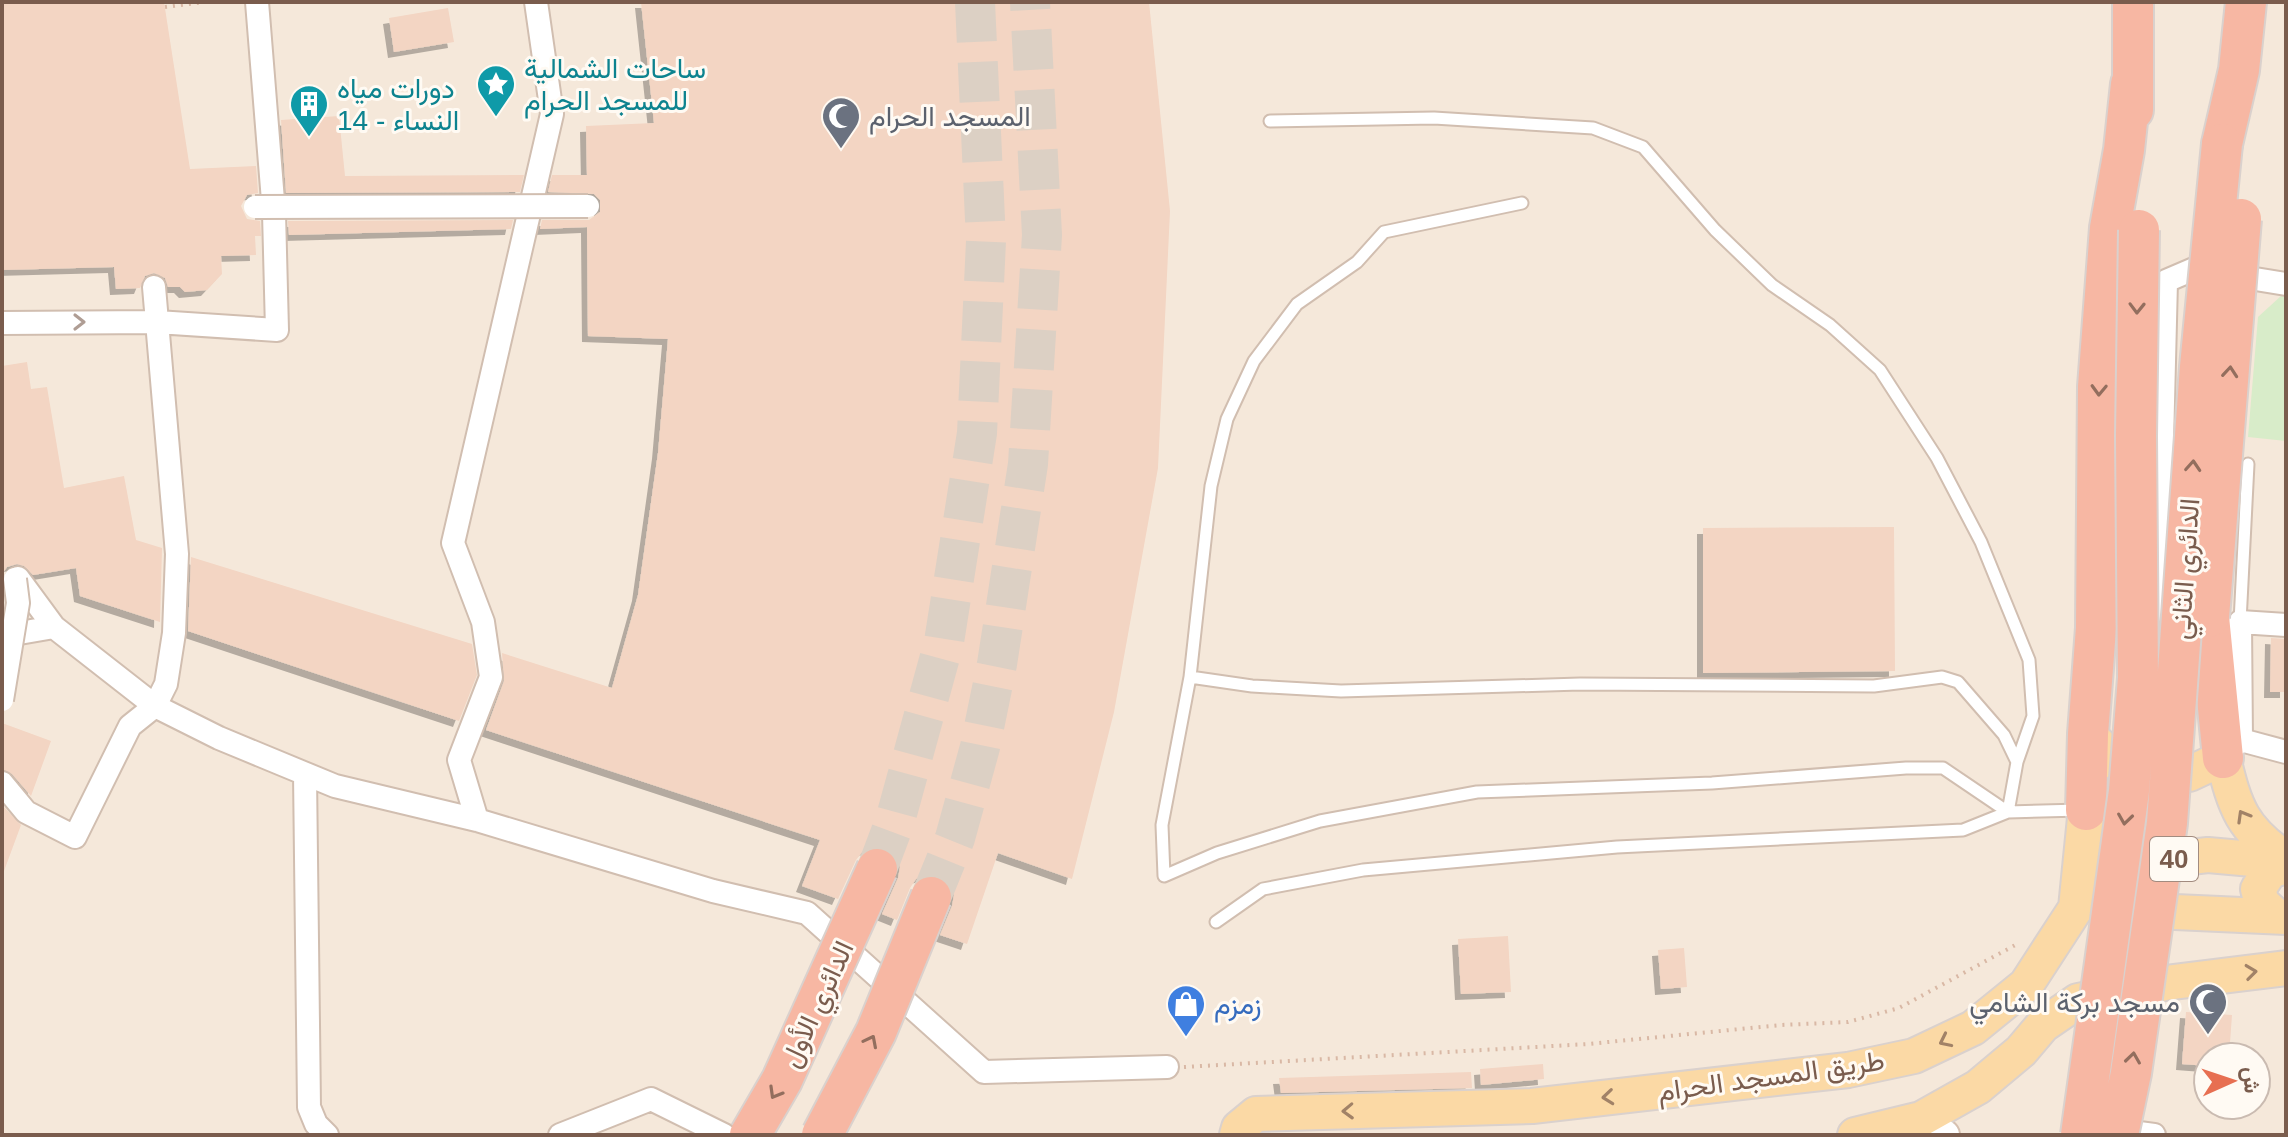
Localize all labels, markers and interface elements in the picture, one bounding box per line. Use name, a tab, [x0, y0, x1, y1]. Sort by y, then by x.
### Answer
place label: ساحات الشمالية للمسجد الحرام	[524, 53, 706, 119]
place icon: ساحات الشمالية للمسجد الحرام	[475, 63, 517, 118]
place label: دورات مياه النساء - 14	[337, 73, 459, 136]
building icon: دورات مياه النساء - 14	[288, 83, 330, 138]
mosque icon: المسجد الحرام	[820, 95, 862, 150]
place label: المسجد الحرام	[869, 101, 1031, 135]
one-way arrow	[2129, 302, 2146, 315]
one-way arrow	[73, 313, 86, 331]
one-way arrow	[2221, 365, 2238, 378]
one-way arrow	[2090, 384, 2107, 397]
one-way arrow	[2184, 459, 2201, 472]
street label: الدائري الثاني	[2165, 497, 2212, 641]
one-way arrow	[2237, 810, 2253, 825]
one-way arrow	[2117, 812, 2134, 826]
road number: 40	[2150, 837, 2198, 881]
street label: الدائري الأول	[773, 936, 866, 1075]
one-way arrow	[2244, 964, 2258, 981]
mosque icon: مسجد بركة الشامي	[2187, 981, 2229, 1036]
shop icon: زمزم	[1165, 983, 1207, 1038]
place label: مسجد بركة الشامي	[1969, 987, 2180, 1025]
place label: زمزم	[1214, 989, 1262, 1023]
one-way arrow	[1939, 1031, 1954, 1047]
one-way arrow	[862, 1035, 877, 1049]
north arrow	[2192, 1041, 2272, 1121]
street label: طريق المسجد الحرام	[1656, 1045, 1887, 1110]
one-way arrow	[2124, 1052, 2141, 1065]
text: ش	[2237, 1066, 2265, 1094]
one-way arrow	[769, 1084, 785, 1099]
one-way arrow	[1601, 1089, 1614, 1106]
one-way arrow	[1341, 1103, 1354, 1120]

